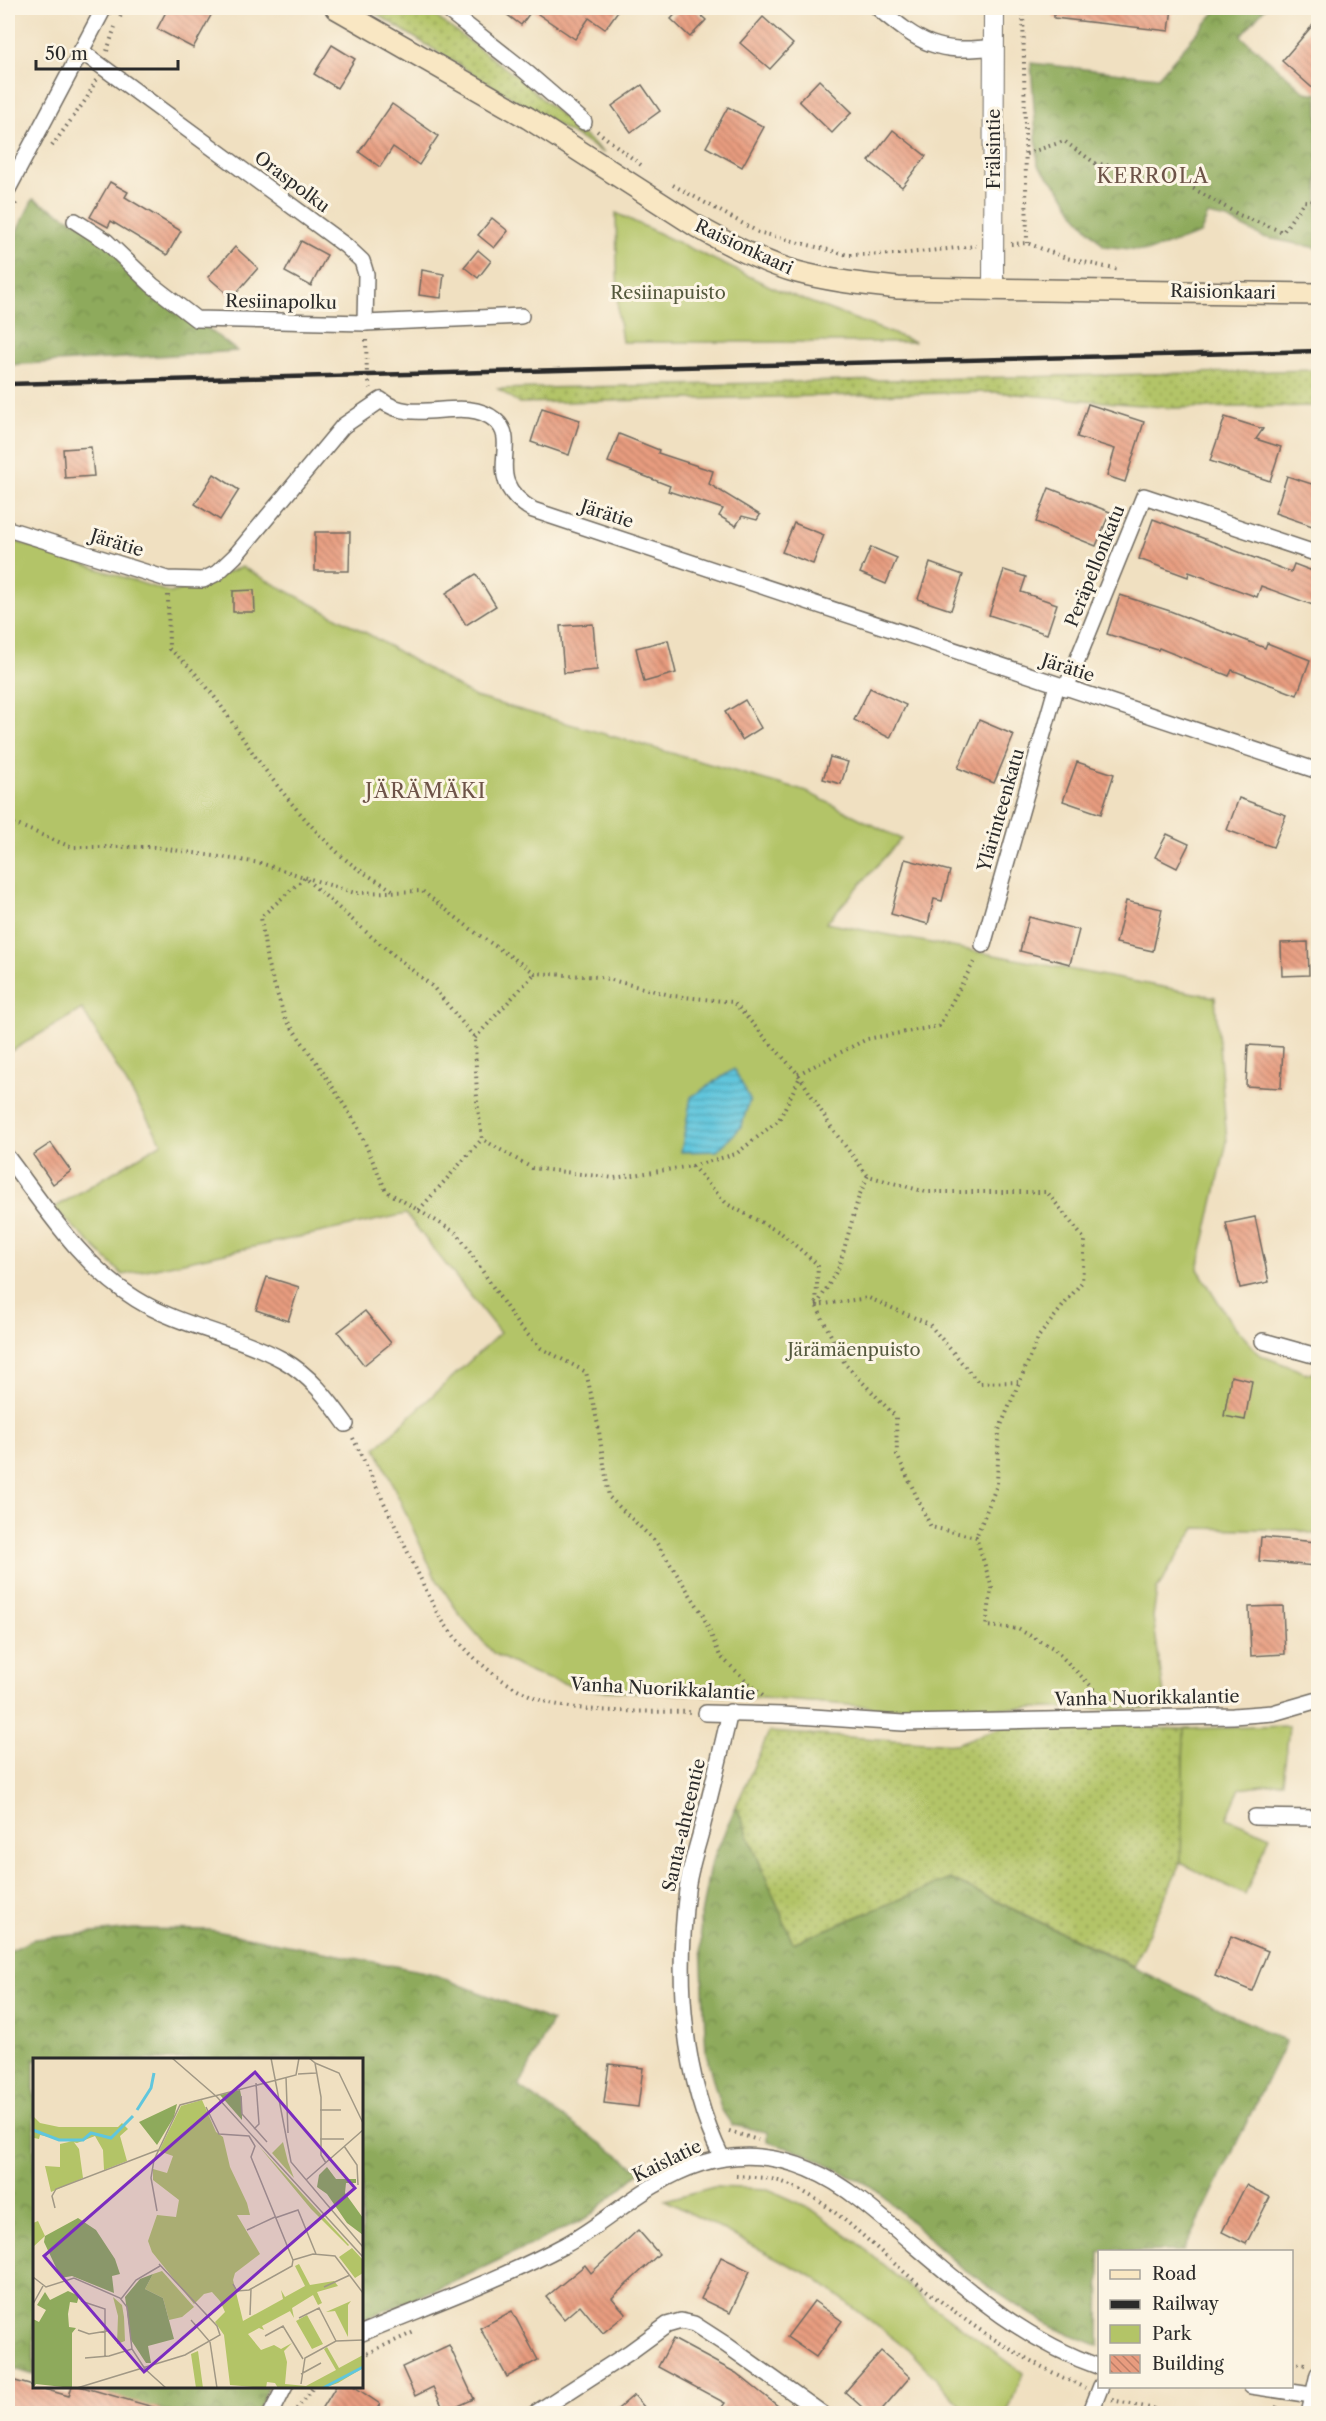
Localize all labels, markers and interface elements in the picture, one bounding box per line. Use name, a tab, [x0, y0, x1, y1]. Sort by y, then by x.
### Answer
scale bar	[36, 33, 178, 71]
text: 50 m	[45, 43, 88, 65]
street label: Frälsintie	[983, 109, 1005, 189]
street label: Oraspolku	[250, 147, 334, 217]
district label: KERROLA	[1096, 164, 1210, 188]
street label: Raisionkaari	[691, 215, 797, 280]
street label: Raisionkaari	[1170, 280, 1277, 304]
park label: Resiinapuisto	[610, 282, 726, 304]
street label: Resiinapolku	[225, 290, 337, 314]
street label: Järätie	[575, 494, 636, 533]
street label: Peräpellonkatu	[1061, 502, 1129, 630]
street label: Järätie	[85, 524, 146, 561]
street label: Järätie	[1036, 648, 1097, 687]
street label: Ylärinteenkatu	[973, 746, 1029, 875]
district label: JÄRÄMÄKI	[362, 778, 487, 803]
park label: Järämäenpuisto	[784, 1339, 921, 1361]
street label: Vanha Nuorikkalantie	[569, 1673, 756, 1705]
street label: Vanha Nuorikkalantie	[1053, 1685, 1240, 1711]
street label: Santa-ahteentie	[658, 1756, 710, 1894]
inset map	[33, 2058, 363, 2388]
street label: Kaislatie	[629, 2135, 705, 2187]
legend	[1098, 2250, 1293, 2388]
text: Road	[1152, 2263, 1197, 2285]
text: Railway	[1152, 2293, 1220, 2315]
text: Park	[1152, 2323, 1193, 2345]
text: Building	[1152, 2353, 1224, 2375]

